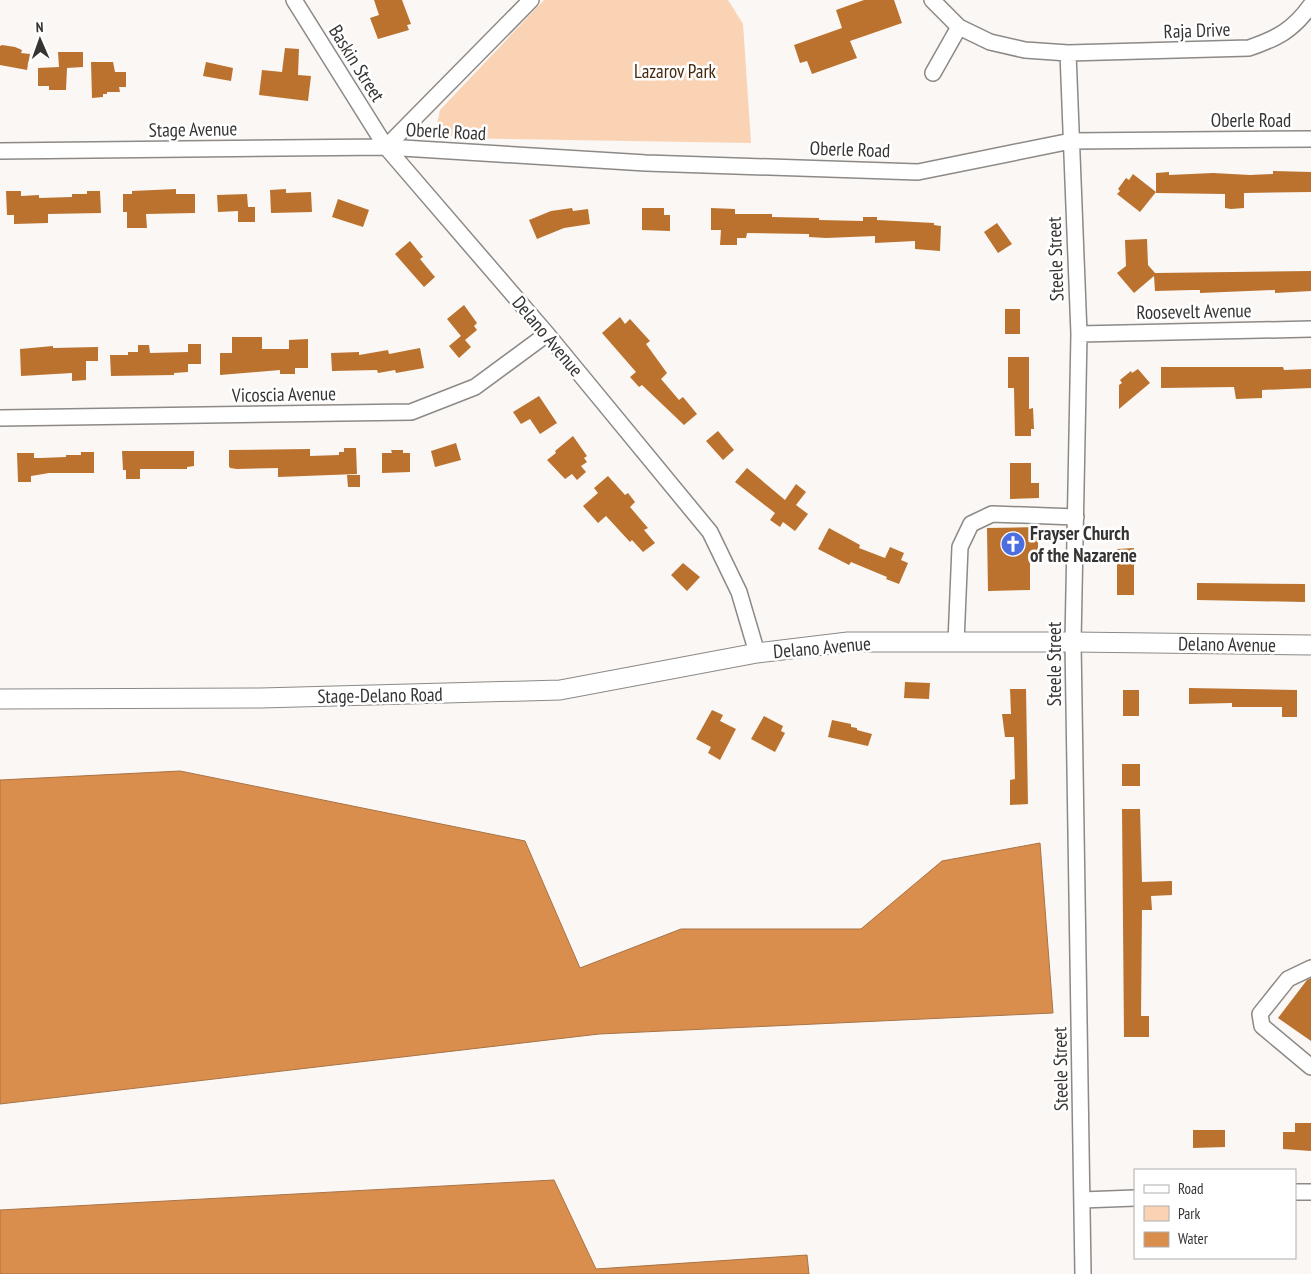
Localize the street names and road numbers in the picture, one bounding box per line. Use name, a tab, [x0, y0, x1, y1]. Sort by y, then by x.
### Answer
street label: Raja Drive	[1163, 17, 1231, 43]
street label: Baskin Street	[324, 20, 390, 107]
street label: Oberle Road	[1211, 108, 1291, 132]
street label: Stage Avenue	[149, 116, 238, 142]
street label: Oberle Road	[405, 117, 487, 145]
street label: Oberle Road	[809, 136, 891, 162]
street label: Steele Street	[1042, 216, 1068, 302]
street label: Delano Avenue	[507, 291, 589, 381]
street label: Roosevelt Avenue	[1136, 298, 1252, 324]
street label: Vicoscia Avenue	[231, 381, 336, 407]
street label: Steele Street	[1042, 621, 1066, 706]
street label: Delano Avenue	[772, 631, 872, 663]
street label: Delano Avenue	[1178, 631, 1276, 657]
street label: Stage-Delano Road	[317, 682, 443, 708]
street label: Steele Street	[1047, 1026, 1073, 1111]

